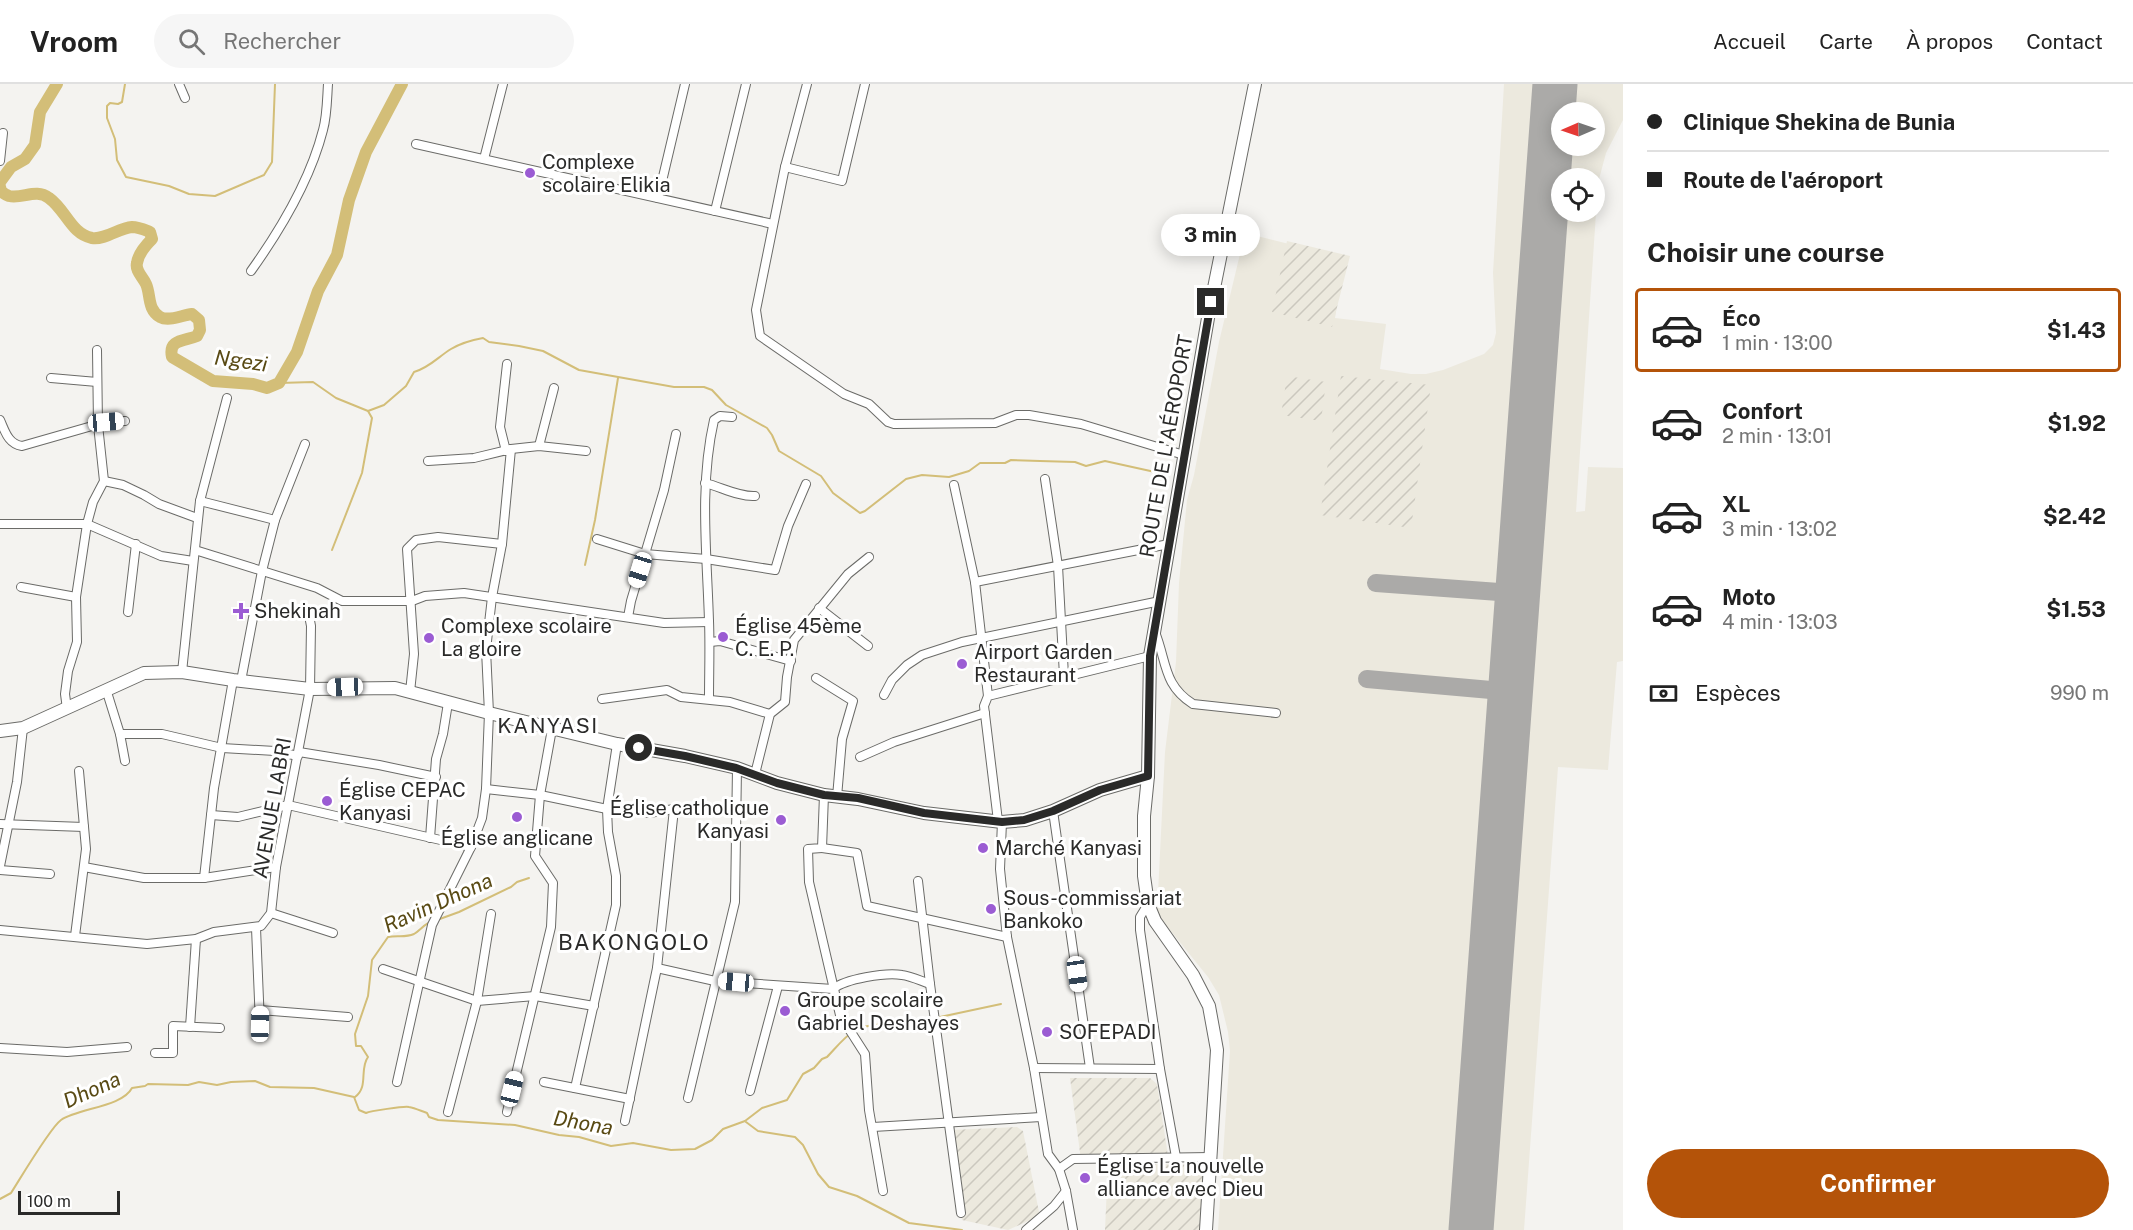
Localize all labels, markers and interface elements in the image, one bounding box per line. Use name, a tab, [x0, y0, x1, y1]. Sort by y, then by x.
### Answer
search box	[154, 14, 574, 68]
text: Vroom	[30, 25, 118, 58]
icon: search	[175, 25, 208, 58]
text: Rechercher	[223, 28, 341, 54]
text: Accueil	[1713, 29, 1786, 54]
text: Carte	[1819, 29, 1873, 54]
text: À propos	[1906, 29, 1993, 54]
text: Contact	[2026, 29, 2103, 54]
north arrow	[1551, 102, 1605, 156]
map controls	[1551, 102, 1605, 222]
text: Clinique Shekina de Bunia	[1683, 109, 1955, 135]
place label: Complexe scolaire Elikia	[542, 150, 670, 197]
marker: Complexe scolaire Elikia	[523, 166, 537, 180]
text: Route de l'aéroport	[1683, 167, 1883, 193]
button: locate	[1551, 168, 1605, 222]
callout: 3 min	[1162, 215, 1260, 257]
text: 3 min	[1184, 223, 1237, 247]
text: Choisir une course	[1647, 236, 1885, 268]
route end	[1197, 288, 1224, 315]
icon: car	[1650, 303, 1704, 357]
text: Éco	[1722, 305, 1761, 331]
text: $1.43	[2047, 317, 2106, 343]
text: 1 min · 13:00	[1722, 331, 1833, 355]
street label: ROUTE DE L'AÉROPORT	[1134, 332, 1197, 559]
water label: Ngezi	[213, 344, 269, 377]
icon: car	[1650, 396, 1704, 450]
text: Confort	[1722, 398, 1803, 424]
text: $1.92	[2047, 410, 2106, 436]
car	[87, 411, 125, 433]
text: 2 min · 13:01	[1722, 424, 1833, 448]
icon: car	[1650, 489, 1704, 543]
text: XL	[1722, 491, 1750, 517]
text: $2.42	[2043, 503, 2106, 529]
text: 3 min · 13:02	[1722, 517, 1837, 541]
car	[626, 550, 654, 590]
icon: car	[1650, 582, 1704, 636]
text: Moto	[1722, 584, 1776, 610]
text: $1.53	[2046, 596, 2106, 622]
place label: Shekinah	[254, 599, 341, 623]
marker: Shekinah	[232, 602, 250, 620]
text: 4 min · 13:03	[1722, 610, 1838, 634]
place label: Église 45ème C. E. P.	[735, 613, 862, 661]
place label: Complexe scolaire La gloire	[441, 614, 612, 661]
marker: Église 45ème C. E. P.	[716, 630, 730, 644]
marker: Complexe scolaire La gloire	[422, 631, 436, 645]
place label: Airport Garden Restaurant	[974, 640, 1113, 687]
marker: Airport Garden Restaurant	[955, 657, 969, 671]
car	[327, 677, 363, 697]
icon: cash	[1647, 677, 1680, 710]
text: Espèces	[1695, 680, 1781, 706]
text: 990 m	[2050, 681, 2109, 705]
district label: KANYASI	[497, 713, 599, 738]
route start	[625, 734, 652, 761]
street label: AVENUE LABRI	[248, 736, 296, 880]
place label: Église CEPAC Kanyasi	[339, 777, 466, 825]
marker: Église CEPAC Kanyasi	[320, 794, 334, 808]
place label: Église catholique Kanyasi	[610, 795, 769, 843]
marker: Église anglicane	[510, 810, 524, 824]
marker: Église catholique Kanyasi	[774, 813, 788, 827]
place label: Église anglicane	[441, 825, 593, 850]
place label: Marché Kanyasi	[995, 836, 1142, 860]
marker: Marché Kanyasi	[976, 841, 990, 855]
water label: Ravin Dhona	[379, 867, 496, 938]
place label: Sous-commissariat Bankoko	[1003, 886, 1182, 933]
marker: Sous-commissariat Bankoko	[984, 902, 998, 916]
district label: BAKONGOLO	[558, 929, 710, 955]
car	[1066, 955, 1088, 993]
car	[717, 971, 755, 993]
place label: Groupe scolaire Gabriel Deshayes	[797, 988, 959, 1035]
marker: Groupe scolaire Gabriel Deshayes	[778, 1004, 792, 1018]
car	[251, 1006, 269, 1042]
place label: SOFEPADI	[1059, 1020, 1157, 1044]
marker: SOFEPADI	[1040, 1025, 1054, 1039]
water label: Dhona	[59, 1066, 124, 1113]
car	[499, 1069, 525, 1109]
water label: Dhona	[551, 1105, 615, 1140]
button: Confirmer	[1647, 1149, 2109, 1218]
place label: Église La nouvelle alliance avec Dieu	[1097, 1153, 1264, 1201]
marker: Église La nouvelle alliance avec Dieu	[1078, 1171, 1092, 1185]
scale bar	[18, 1188, 120, 1216]
text: 100 m	[27, 1192, 71, 1211]

